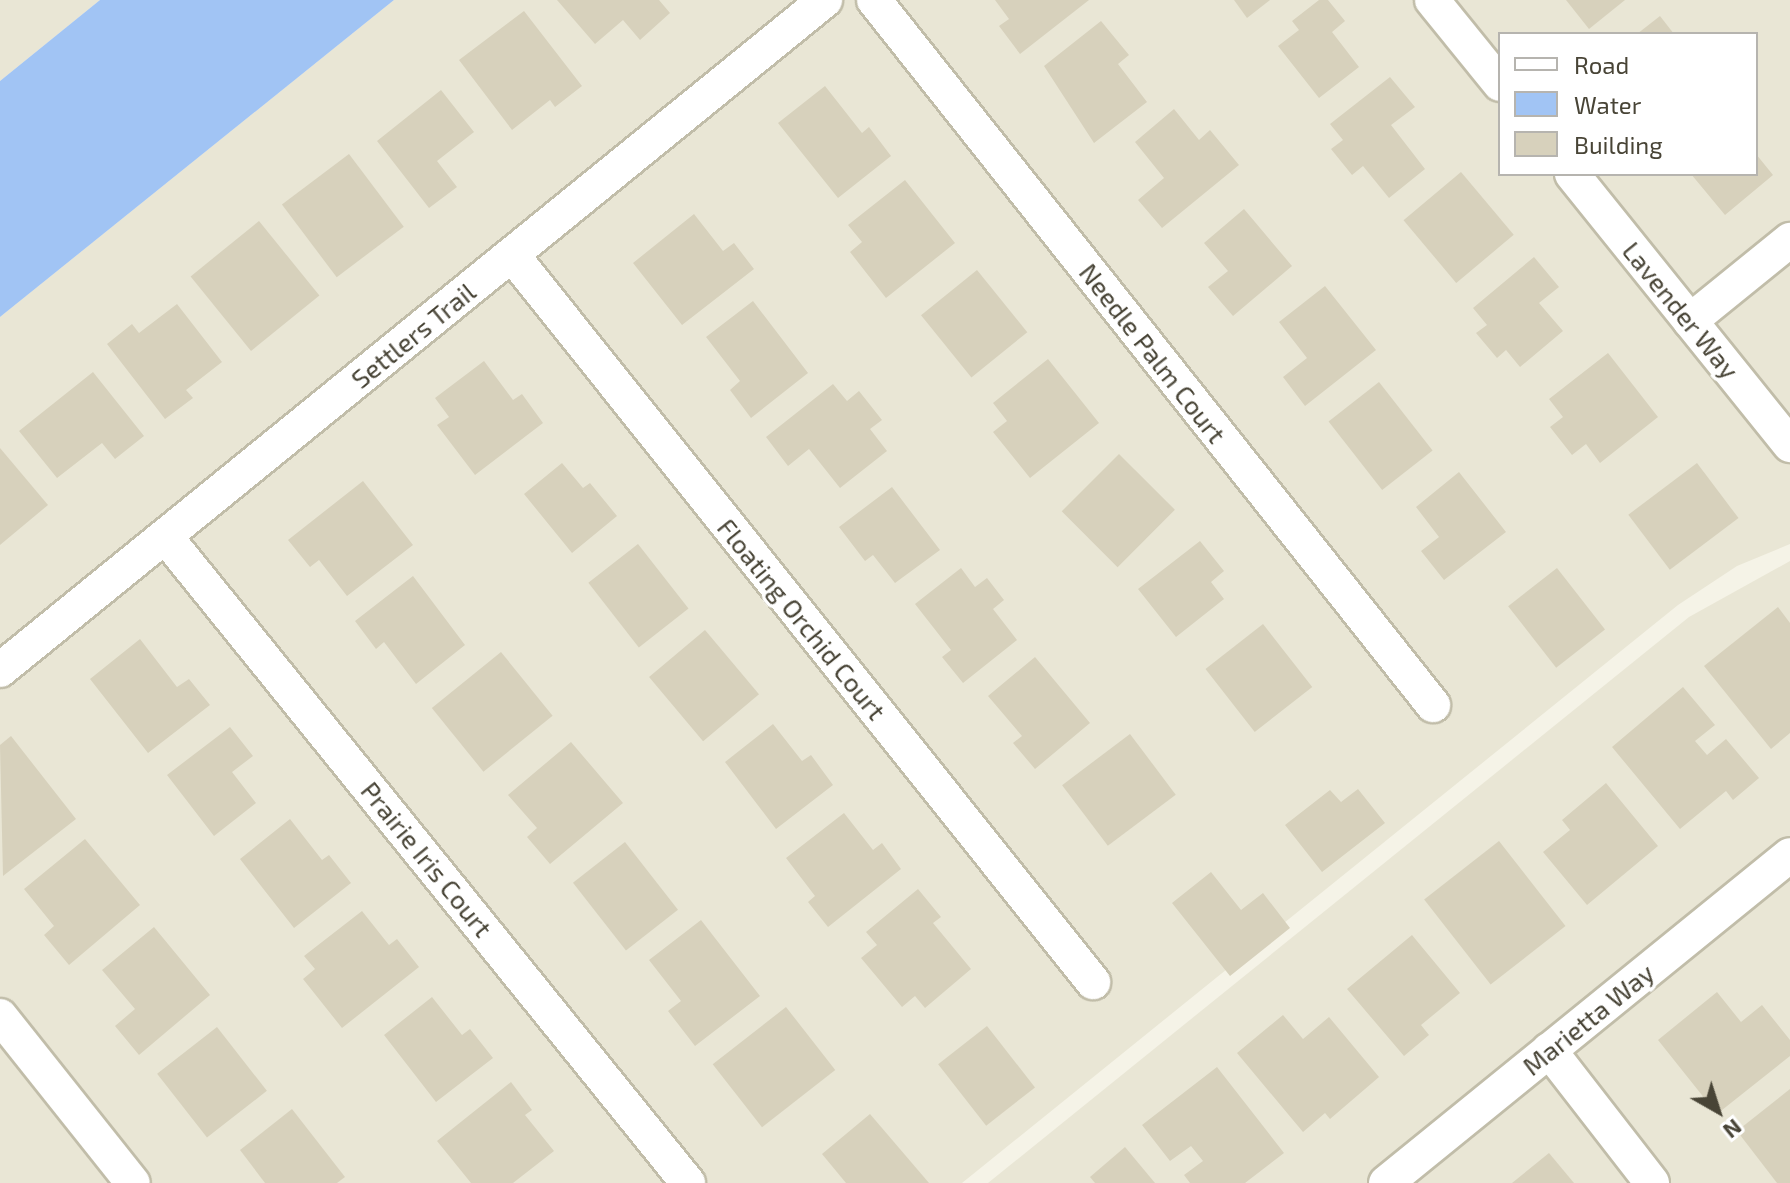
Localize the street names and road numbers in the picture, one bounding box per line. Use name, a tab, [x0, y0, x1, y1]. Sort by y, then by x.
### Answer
street label: Lavender Way	[1616, 235, 1746, 385]
street label: Needle Palm Court	[1073, 257, 1233, 449]
street label: Settlers Trail	[344, 275, 482, 395]
street label: Floating Orchid Court	[711, 512, 893, 726]
street label: Prairie Iris Court	[355, 775, 499, 943]
street label: Marietta Way	[1516, 956, 1660, 1082]

